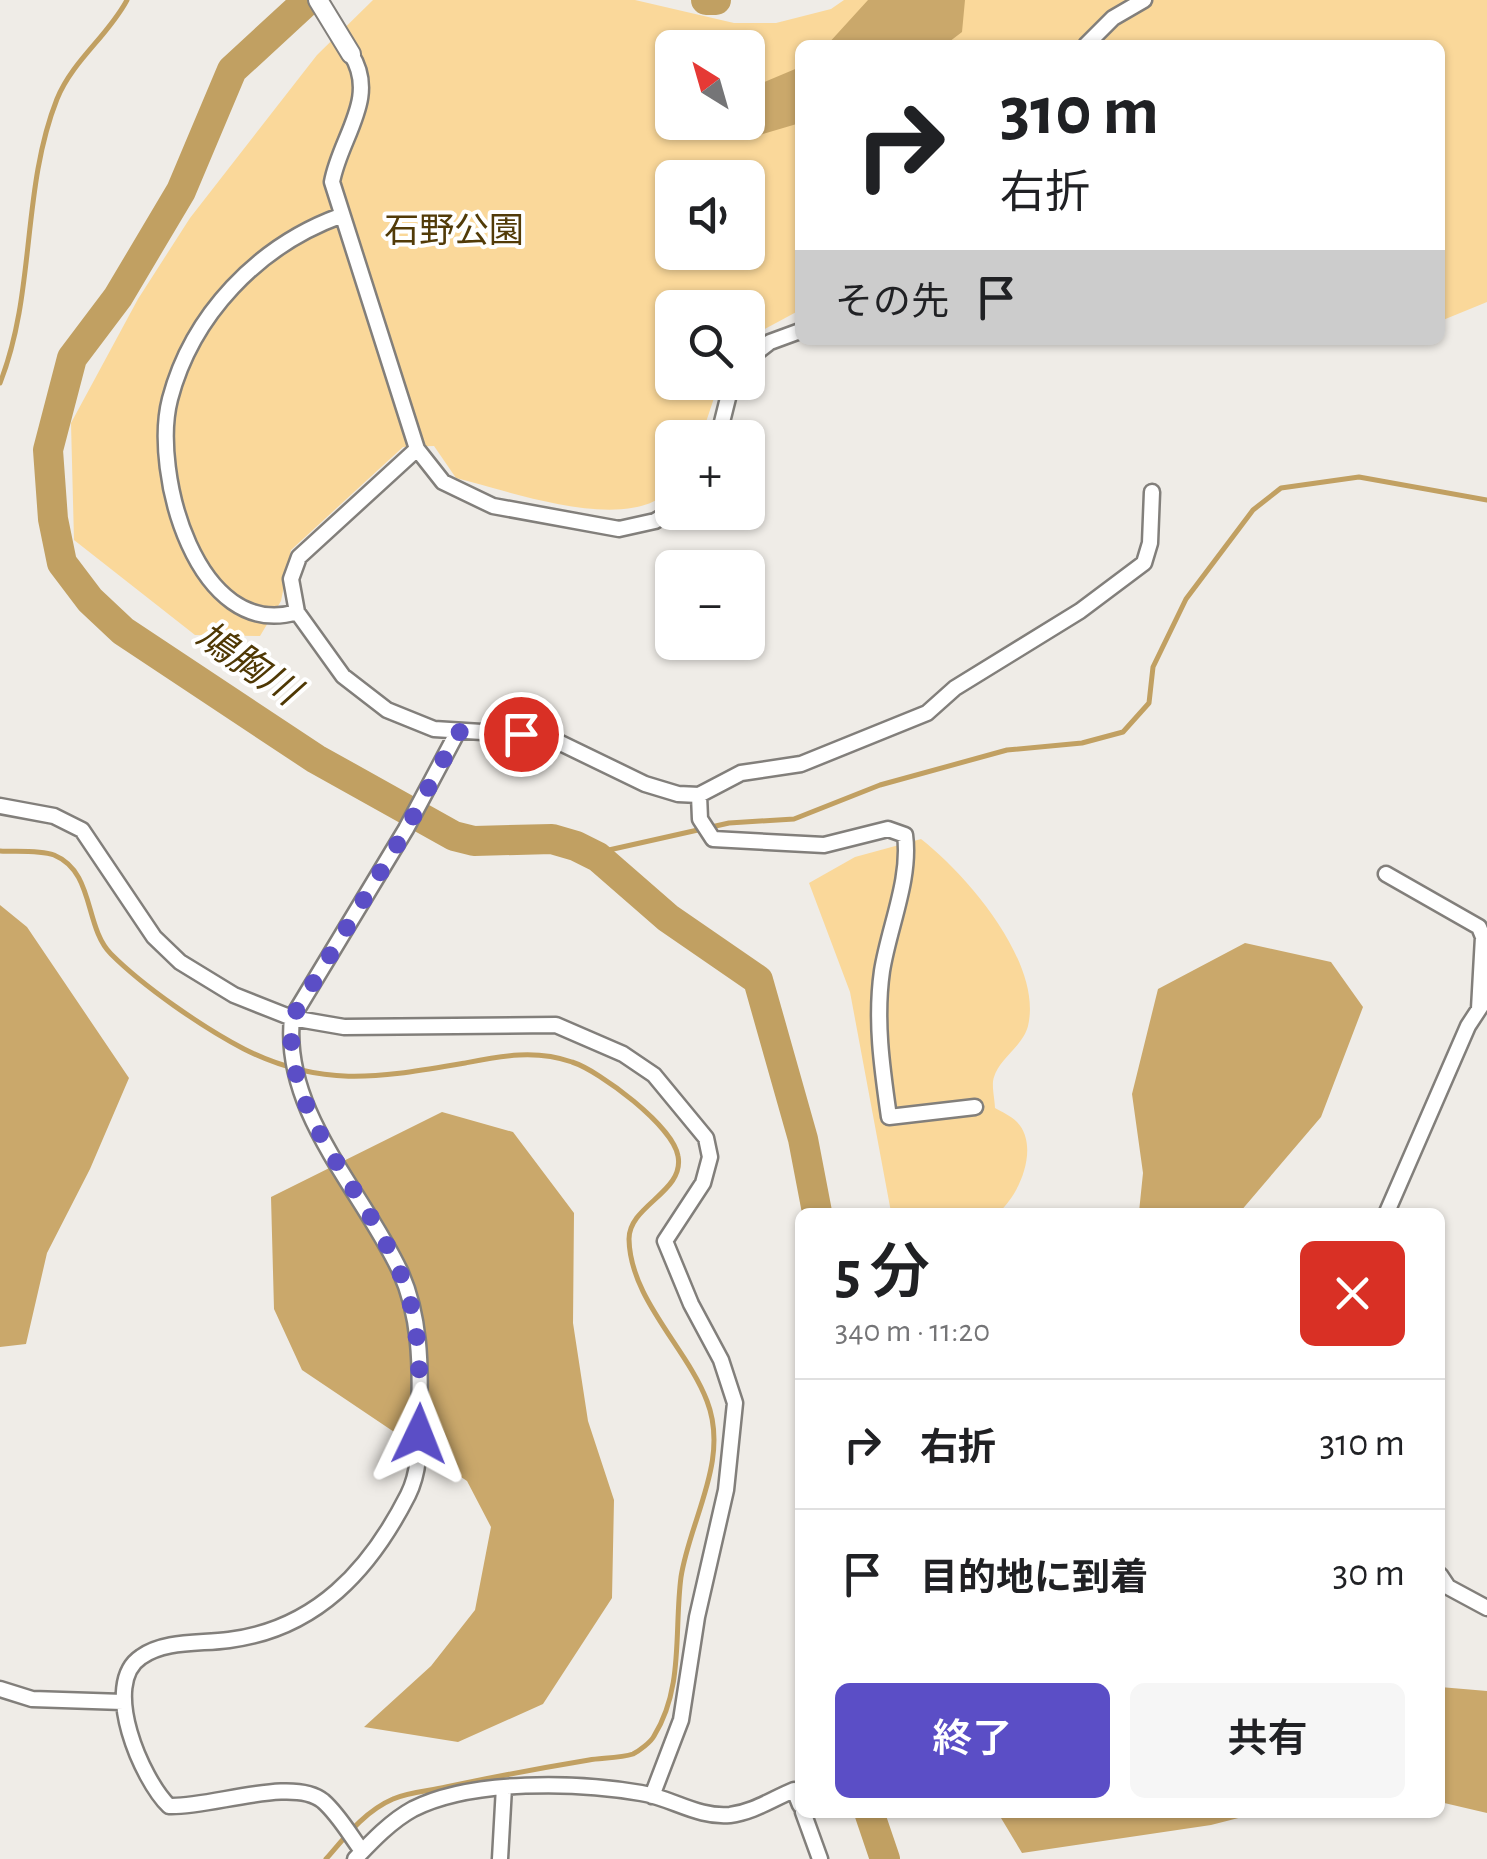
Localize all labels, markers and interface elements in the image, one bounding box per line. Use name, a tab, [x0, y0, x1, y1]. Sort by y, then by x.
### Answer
north arrow	[655, 30, 765, 140]
map controls	[655, 30, 765, 660]
text: 310 m	[1000, 77, 1159, 147]
icon: right	[835, 80, 965, 210]
button: sound	[655, 160, 765, 270]
text: 右折	[1000, 171, 1090, 216]
park label: 石野公園	[384, 213, 524, 249]
icon: arrive	[969, 270, 1024, 325]
text: その先	[835, 284, 949, 322]
button: search	[655, 290, 765, 400]
button: +	[655, 420, 765, 530]
button: −	[655, 550, 765, 660]
water label: 鳩胸川	[189, 616, 309, 715]
pin	[479, 692, 564, 777]
icon: arrive	[494, 707, 549, 762]
button: close	[1300, 1241, 1405, 1346]
text: 5 分	[835, 1244, 930, 1304]
text: 340 m · 11:20	[835, 1315, 990, 1347]
position arrow	[367, 1382, 471, 1486]
icon: right	[835, 1417, 890, 1472]
text: 310 m	[1320, 1425, 1405, 1463]
text: 右折	[920, 1430, 996, 1468]
icon: arrive	[835, 1547, 890, 1602]
text: 30 m	[1333, 1555, 1405, 1593]
text: 目的地に到着	[920, 1560, 1148, 1598]
button: 終了	[835, 1683, 1110, 1798]
button: 共有	[1130, 1683, 1405, 1798]

